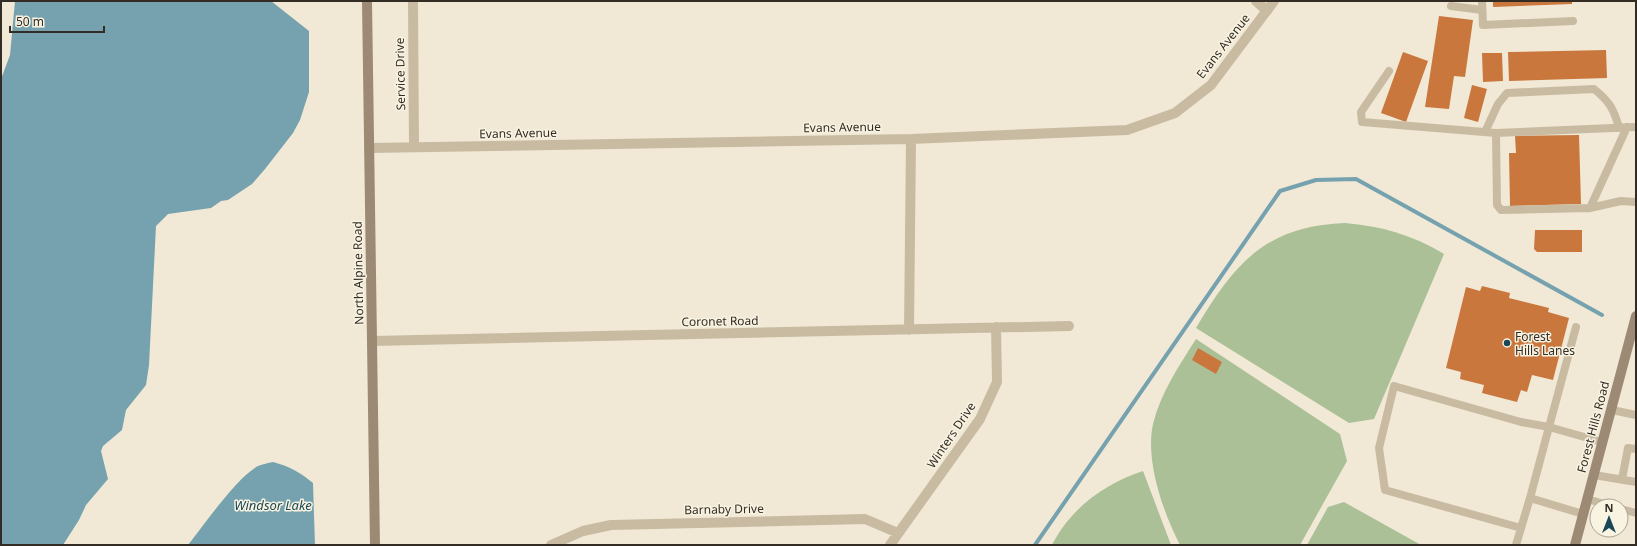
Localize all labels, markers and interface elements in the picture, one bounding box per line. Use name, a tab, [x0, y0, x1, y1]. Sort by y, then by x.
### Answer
scale bar	[10, 8, 104, 34]
street label: Evans Avenue	[1192, 10, 1254, 82]
text: 50 m	[16, 13, 44, 30]
street label: Service Drive	[391, 37, 409, 111]
street label: Evans Avenue	[803, 118, 881, 136]
street label: Evans Avenue	[479, 124, 557, 142]
street label: North Alpine Road	[349, 221, 367, 325]
street label: Coronet Road	[681, 312, 759, 330]
place label: Forest Hills Lanes	[1515, 328, 1575, 359]
marker: Forest Hills Lanes	[1502, 338, 1512, 348]
street label: Forest Hills Road	[1573, 379, 1613, 475]
street label: Winters Drive	[923, 398, 979, 471]
water label: Windsor Lake	[234, 496, 312, 514]
north arrow	[1589, 498, 1629, 538]
street label: Barnaby Drive	[684, 500, 764, 518]
text: N	[1605, 500, 1613, 515]

